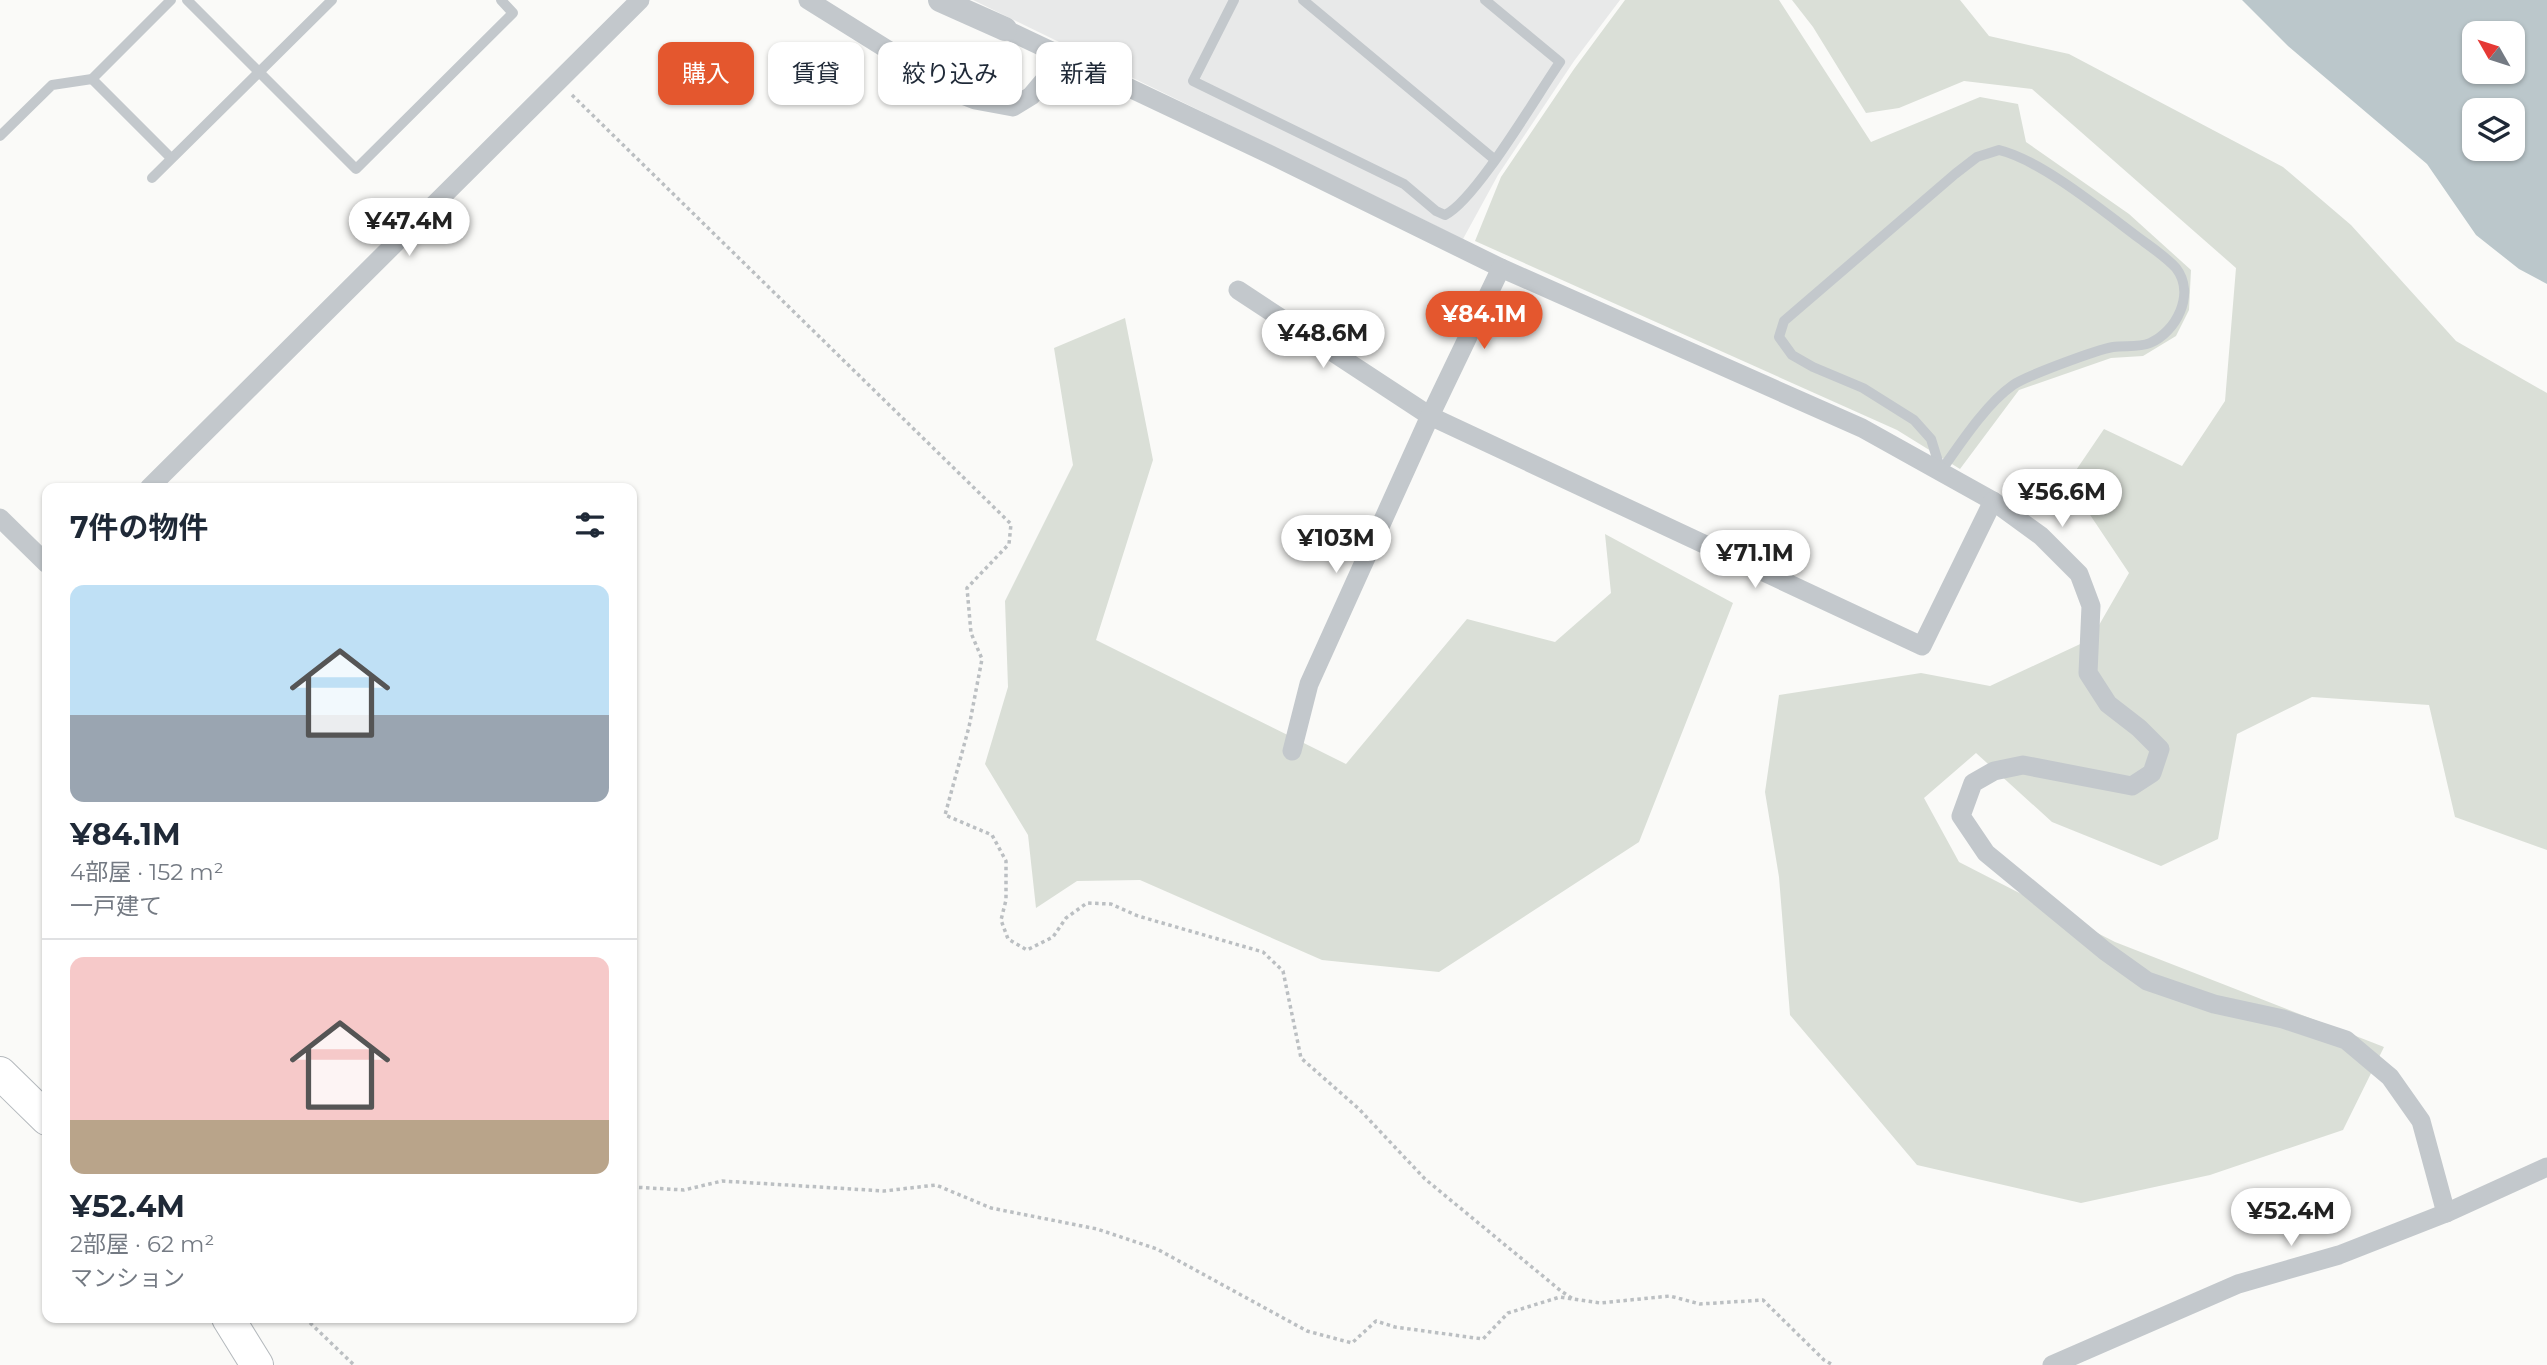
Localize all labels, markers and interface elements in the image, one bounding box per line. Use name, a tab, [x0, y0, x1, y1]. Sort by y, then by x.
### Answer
north arrow	[2462, 21, 2525, 84]
map controls	[2462, 21, 2525, 161]
chip: 購入	[658, 42, 754, 105]
chip: 賃貸	[768, 42, 864, 105]
chip: 絞り込み	[878, 42, 1022, 105]
chip: 新着	[1036, 42, 1132, 105]
button: layers	[2462, 98, 2525, 161]
pin: ¥47.4M	[352, 198, 466, 258]
text: ¥47.4M	[365, 207, 453, 235]
pin: ¥84.1M	[1427, 292, 1541, 351]
text: ¥84.1M	[1442, 300, 1526, 328]
pin: ¥48.6M	[1266, 310, 1380, 370]
text: ¥48.6M	[1278, 319, 1368, 347]
pin: ¥56.6M	[2005, 470, 2119, 529]
text: ¥56.6M	[2018, 478, 2106, 506]
icon: filters	[571, 506, 609, 544]
text: 7件の物件	[70, 509, 209, 546]
pin: ¥103M	[1287, 516, 1385, 575]
text: ¥103M	[1297, 524, 1375, 552]
pin: ¥71.1M	[1698, 530, 1812, 590]
text: ¥71.1M	[1716, 539, 1794, 567]
icon: home	[277, 630, 403, 756]
text: ¥84.1M	[70, 816, 181, 853]
text: 4部屋 · 152 m²	[70, 858, 224, 886]
text: 一戸建て	[70, 892, 162, 920]
icon: home	[277, 1002, 403, 1128]
text: ¥52.4M	[70, 1188, 185, 1225]
pin: ¥52.4M	[2234, 1188, 2348, 1248]
text: ¥52.4M	[2247, 1197, 2335, 1225]
text: 2部屋 · 62 m²	[70, 1230, 214, 1258]
text: マンション	[70, 1264, 185, 1292]

